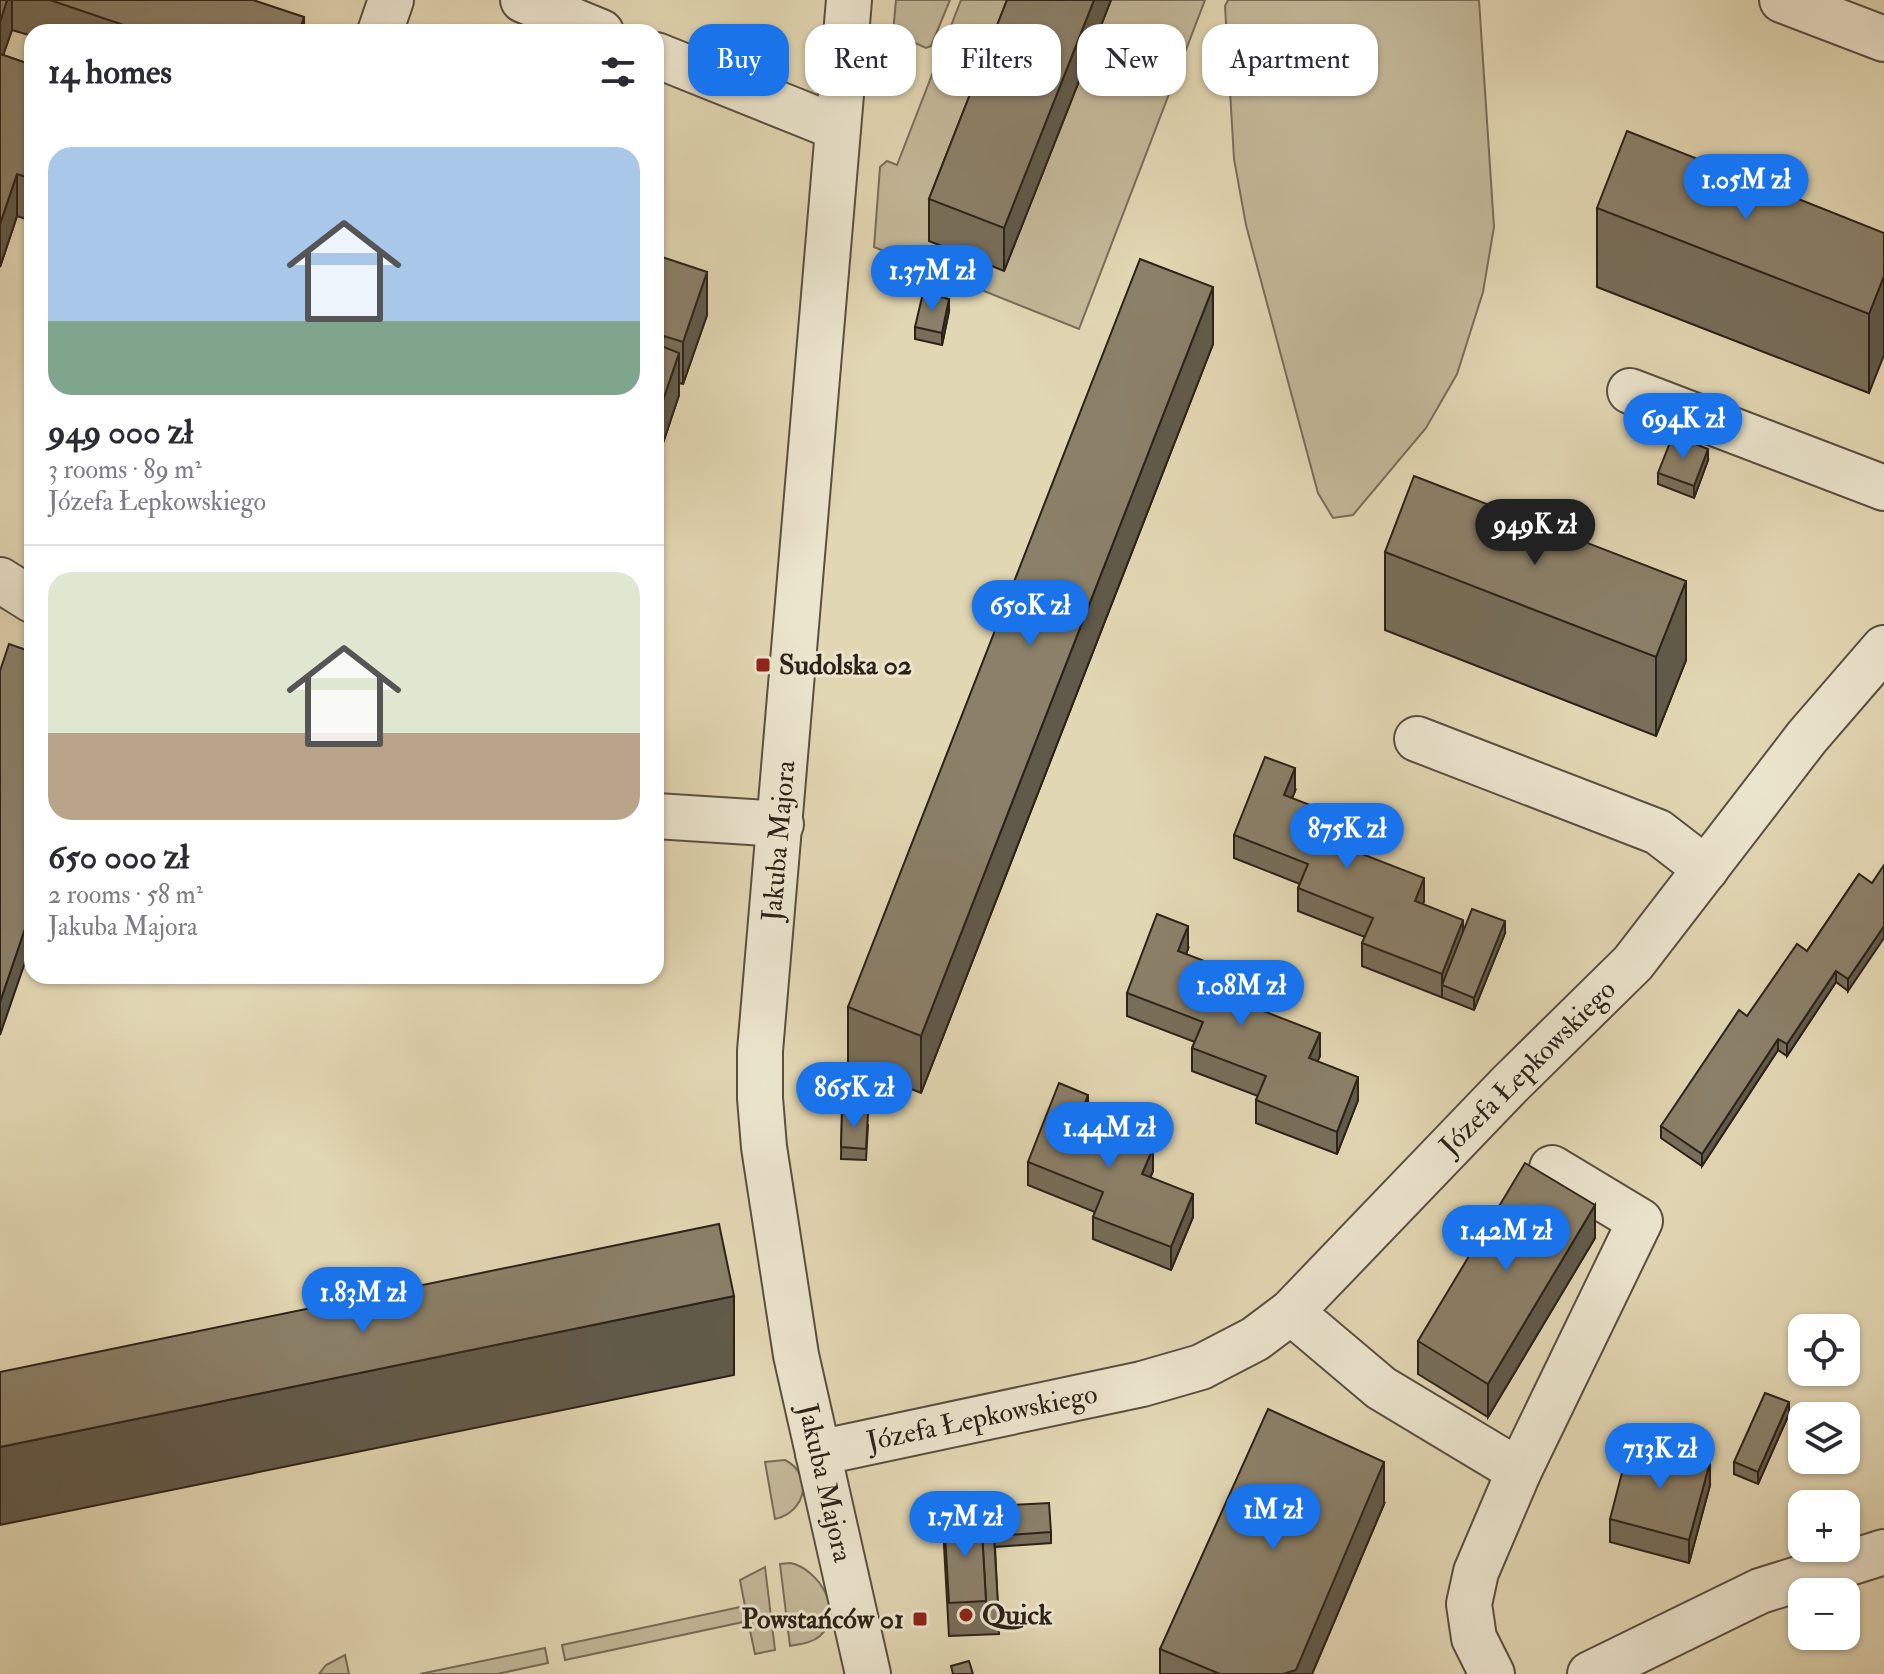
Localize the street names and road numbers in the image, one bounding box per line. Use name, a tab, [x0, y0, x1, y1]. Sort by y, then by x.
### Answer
street label: Jakuba Majora	[754, 759, 804, 924]
street label: Józefa Łepkowskiego	[1432, 973, 1623, 1164]
street label: Józefa Łepkowskiego	[863, 1376, 1100, 1460]
street label: Jakuba Majora	[790, 1399, 860, 1566]

